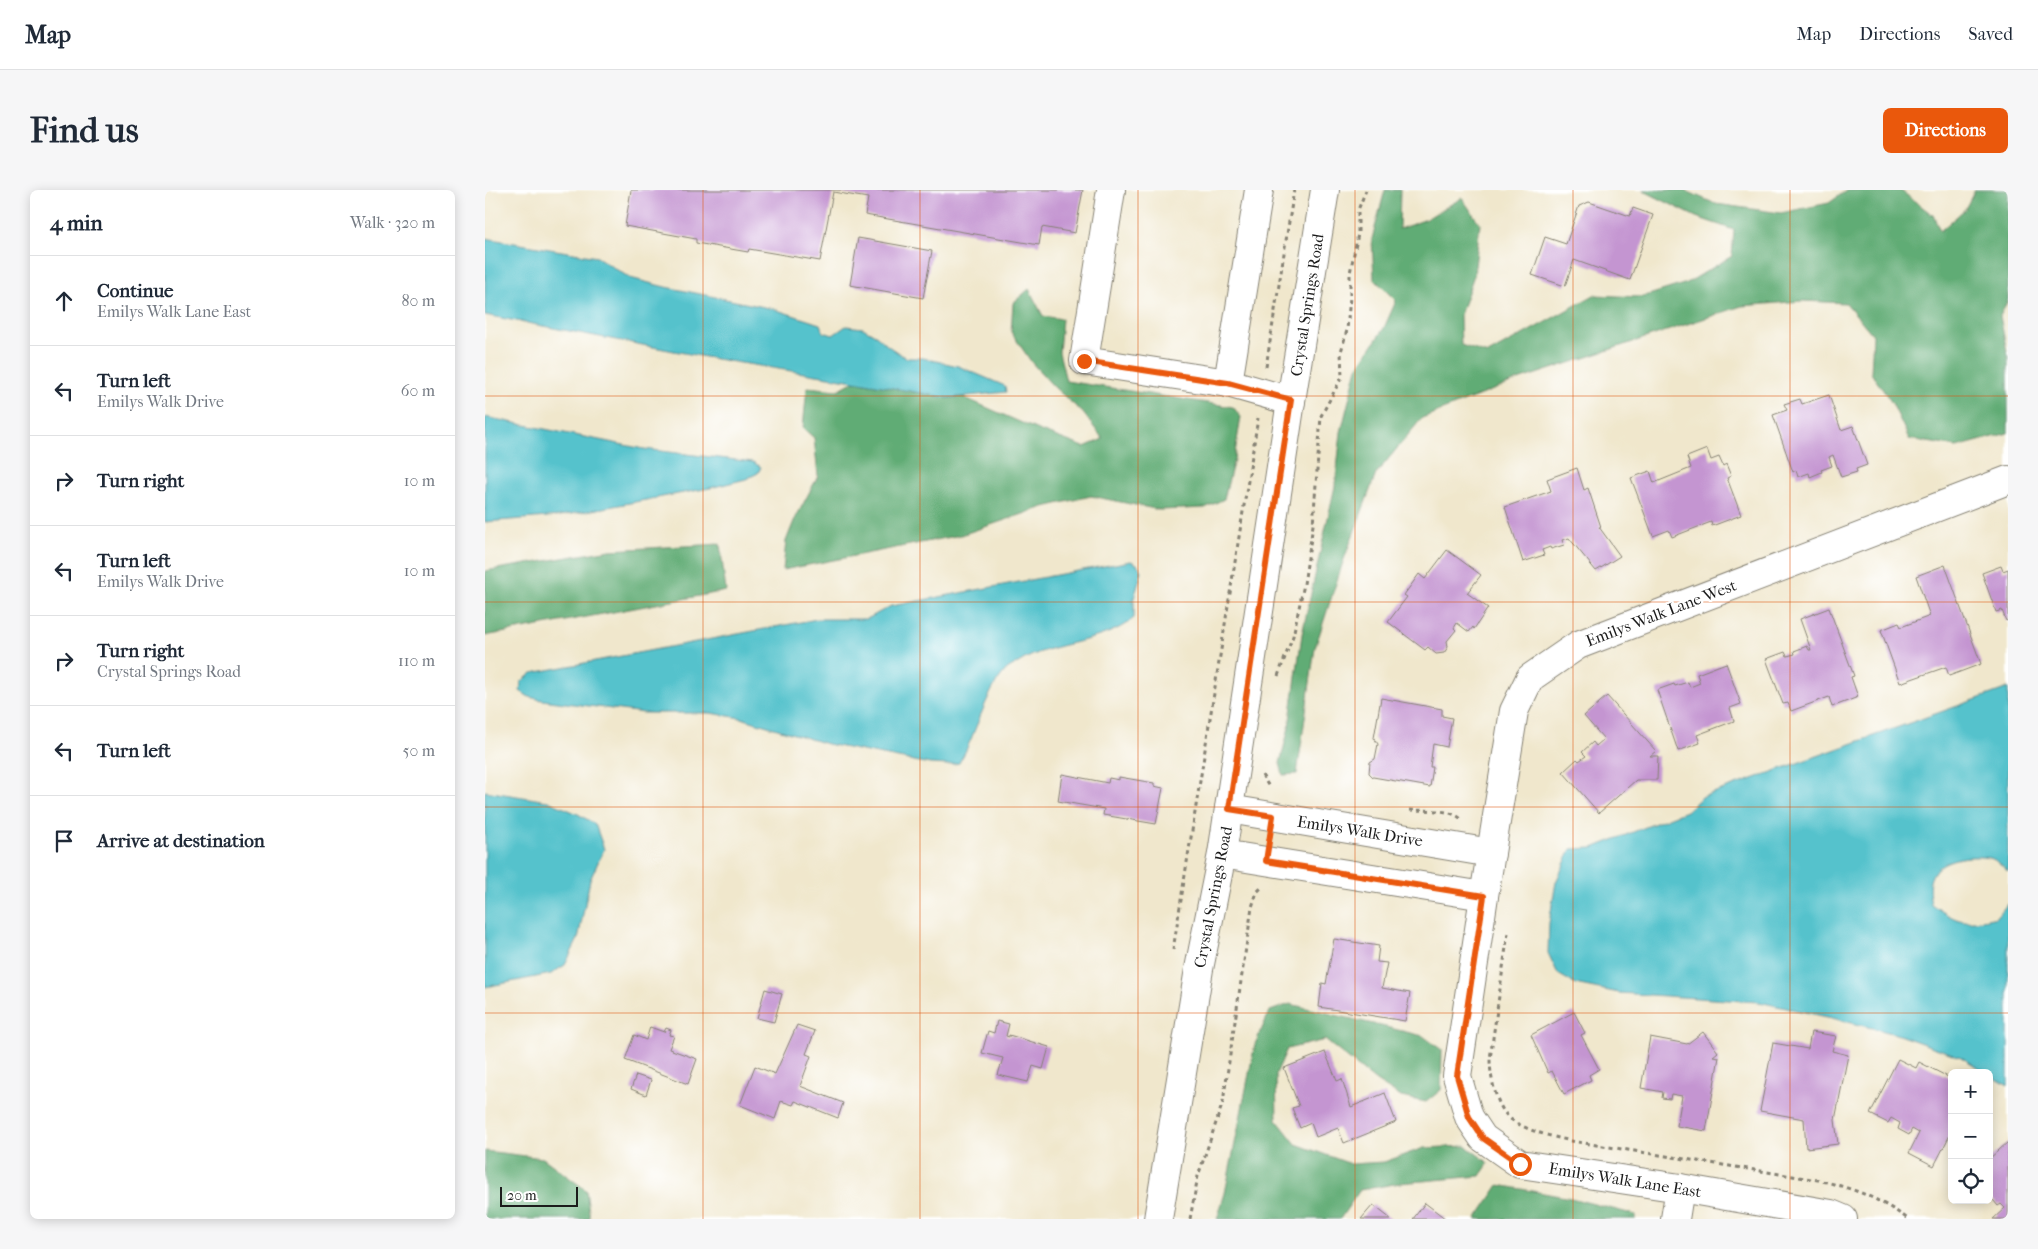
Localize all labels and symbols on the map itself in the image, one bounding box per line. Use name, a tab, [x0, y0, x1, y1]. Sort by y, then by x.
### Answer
street label: Crystal Springs Road	[1286, 232, 1328, 378]
route end	[1073, 350, 1096, 373]
street label: Emilys Walk Lane West	[1583, 575, 1739, 650]
street label: Emilys Walk Drive	[1296, 812, 1424, 850]
street label: Crystal Springs Road	[1190, 824, 1236, 970]
route start	[1509, 1153, 1532, 1176]
street label: Emilys Walk Lane East	[1547, 1159, 1703, 1201]
scale bar	[500, 1184, 577, 1207]

